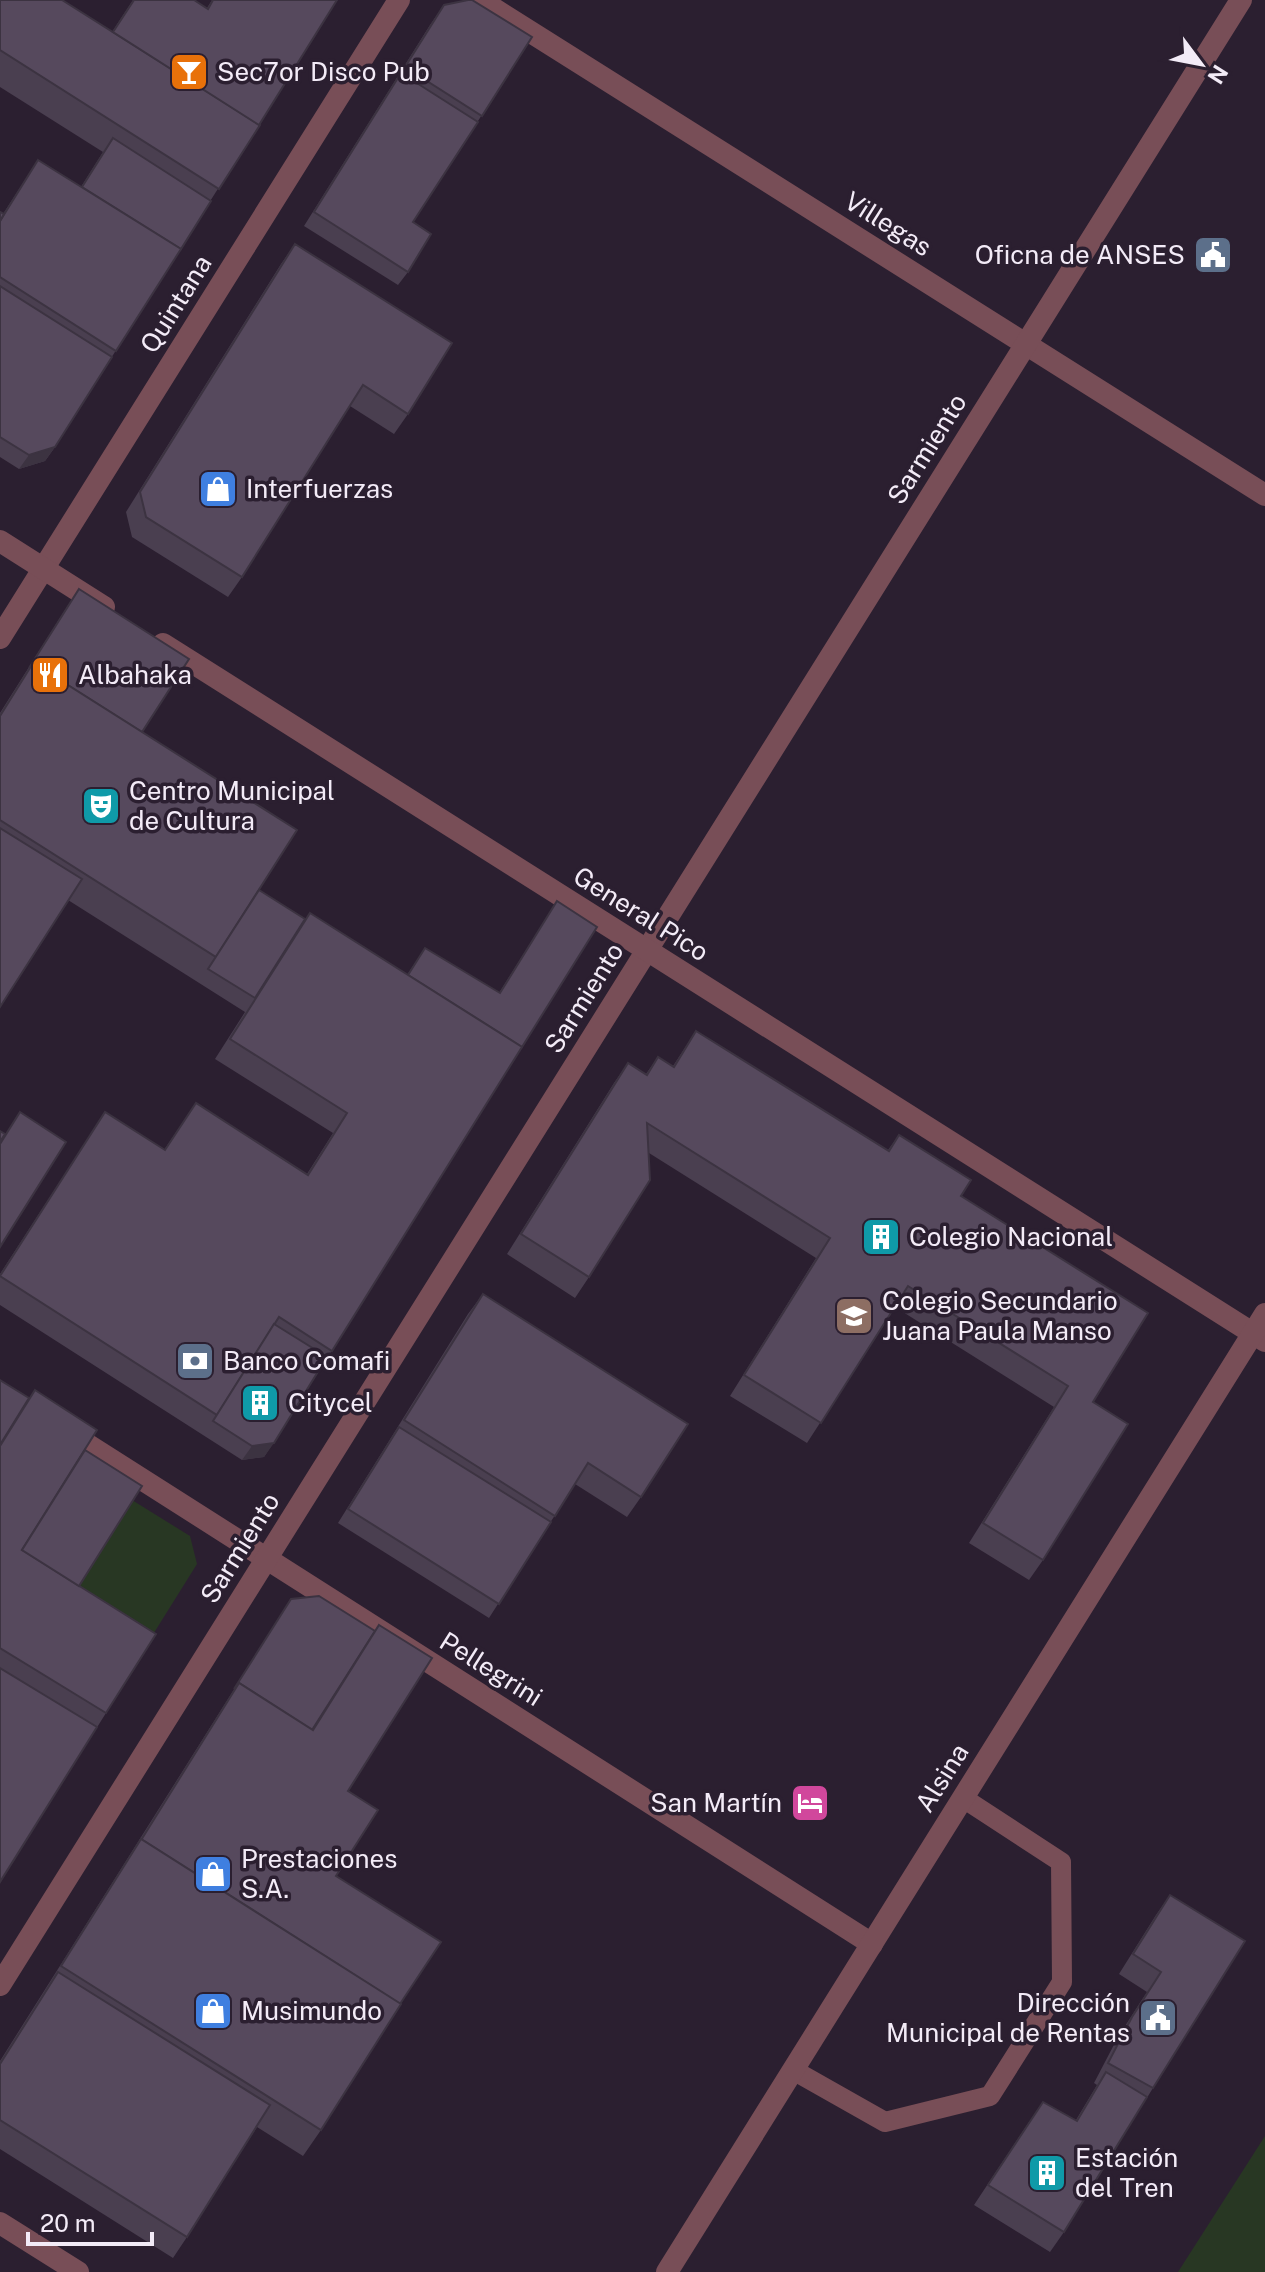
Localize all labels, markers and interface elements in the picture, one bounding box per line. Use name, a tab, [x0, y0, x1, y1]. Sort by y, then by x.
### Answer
north arrow	[1161, 24, 1241, 104]
bar icon: Sec7or Disco Pub	[168, 51, 210, 93]
place label: Sec7or Disco Pub	[217, 56, 430, 87]
text: N	[1202, 60, 1234, 89]
street label: Villegas	[839, 185, 937, 262]
public building icon: Oficna de ANSES	[1192, 234, 1234, 276]
place label: Oficna de ANSES	[975, 239, 1185, 270]
street label: Quintana	[133, 249, 218, 358]
street label: Sarmiento	[880, 388, 973, 510]
shop icon: Interfuerzas	[197, 468, 239, 510]
place label: Interfuerzas	[246, 473, 393, 504]
restaurant icon: Albahaka	[29, 654, 71, 696]
place label: Albahaka	[78, 659, 192, 690]
place label: Centro Municipal de Cultura	[129, 775, 335, 836]
theatre icon: Centro Municipal de Cultura	[80, 785, 122, 827]
street label: General Pico	[568, 860, 715, 967]
street label: Sarmiento	[537, 937, 630, 1059]
building icon: Colegio Nacional	[860, 1216, 902, 1258]
place label: Colegio Nacional	[909, 1221, 1113, 1252]
place label: Colegio Secundario Juana Paula Manso	[882, 1285, 1118, 1346]
school or university icon: Colegio Secundario Juana Paula Manso	[833, 1295, 875, 1337]
bank icon: Banco Comafi	[174, 1340, 216, 1382]
place label: Banco Comafi	[223, 1345, 390, 1376]
building icon: Citycel	[239, 1382, 281, 1424]
place label: Citycel	[288, 1387, 373, 1418]
street label: Sarmiento	[193, 1487, 286, 1609]
street label: Pellegrini	[434, 1625, 548, 1712]
street label: Alsina	[909, 1738, 975, 1818]
hotel icon: San Martín	[789, 1782, 831, 1824]
place label: San Martín	[650, 1787, 782, 1818]
place label: Prestaciones S.A.	[241, 1843, 397, 1904]
shop icon: Prestaciones S.A.	[192, 1853, 234, 1895]
place label: Dirección Municipal de Rentas	[886, 1987, 1130, 2048]
shop icon: Musimundo	[192, 1990, 234, 2032]
place label: Musimundo	[241, 1995, 382, 2026]
public building icon: Dirección Municipal de Rentas	[1137, 1997, 1179, 2039]
place label: Estación del Tren	[1075, 2142, 1178, 2203]
building icon: Estación del Tren	[1026, 2152, 1068, 2194]
scale bar	[28, 2196, 152, 2246]
text: 20 m	[40, 2209, 96, 2237]

